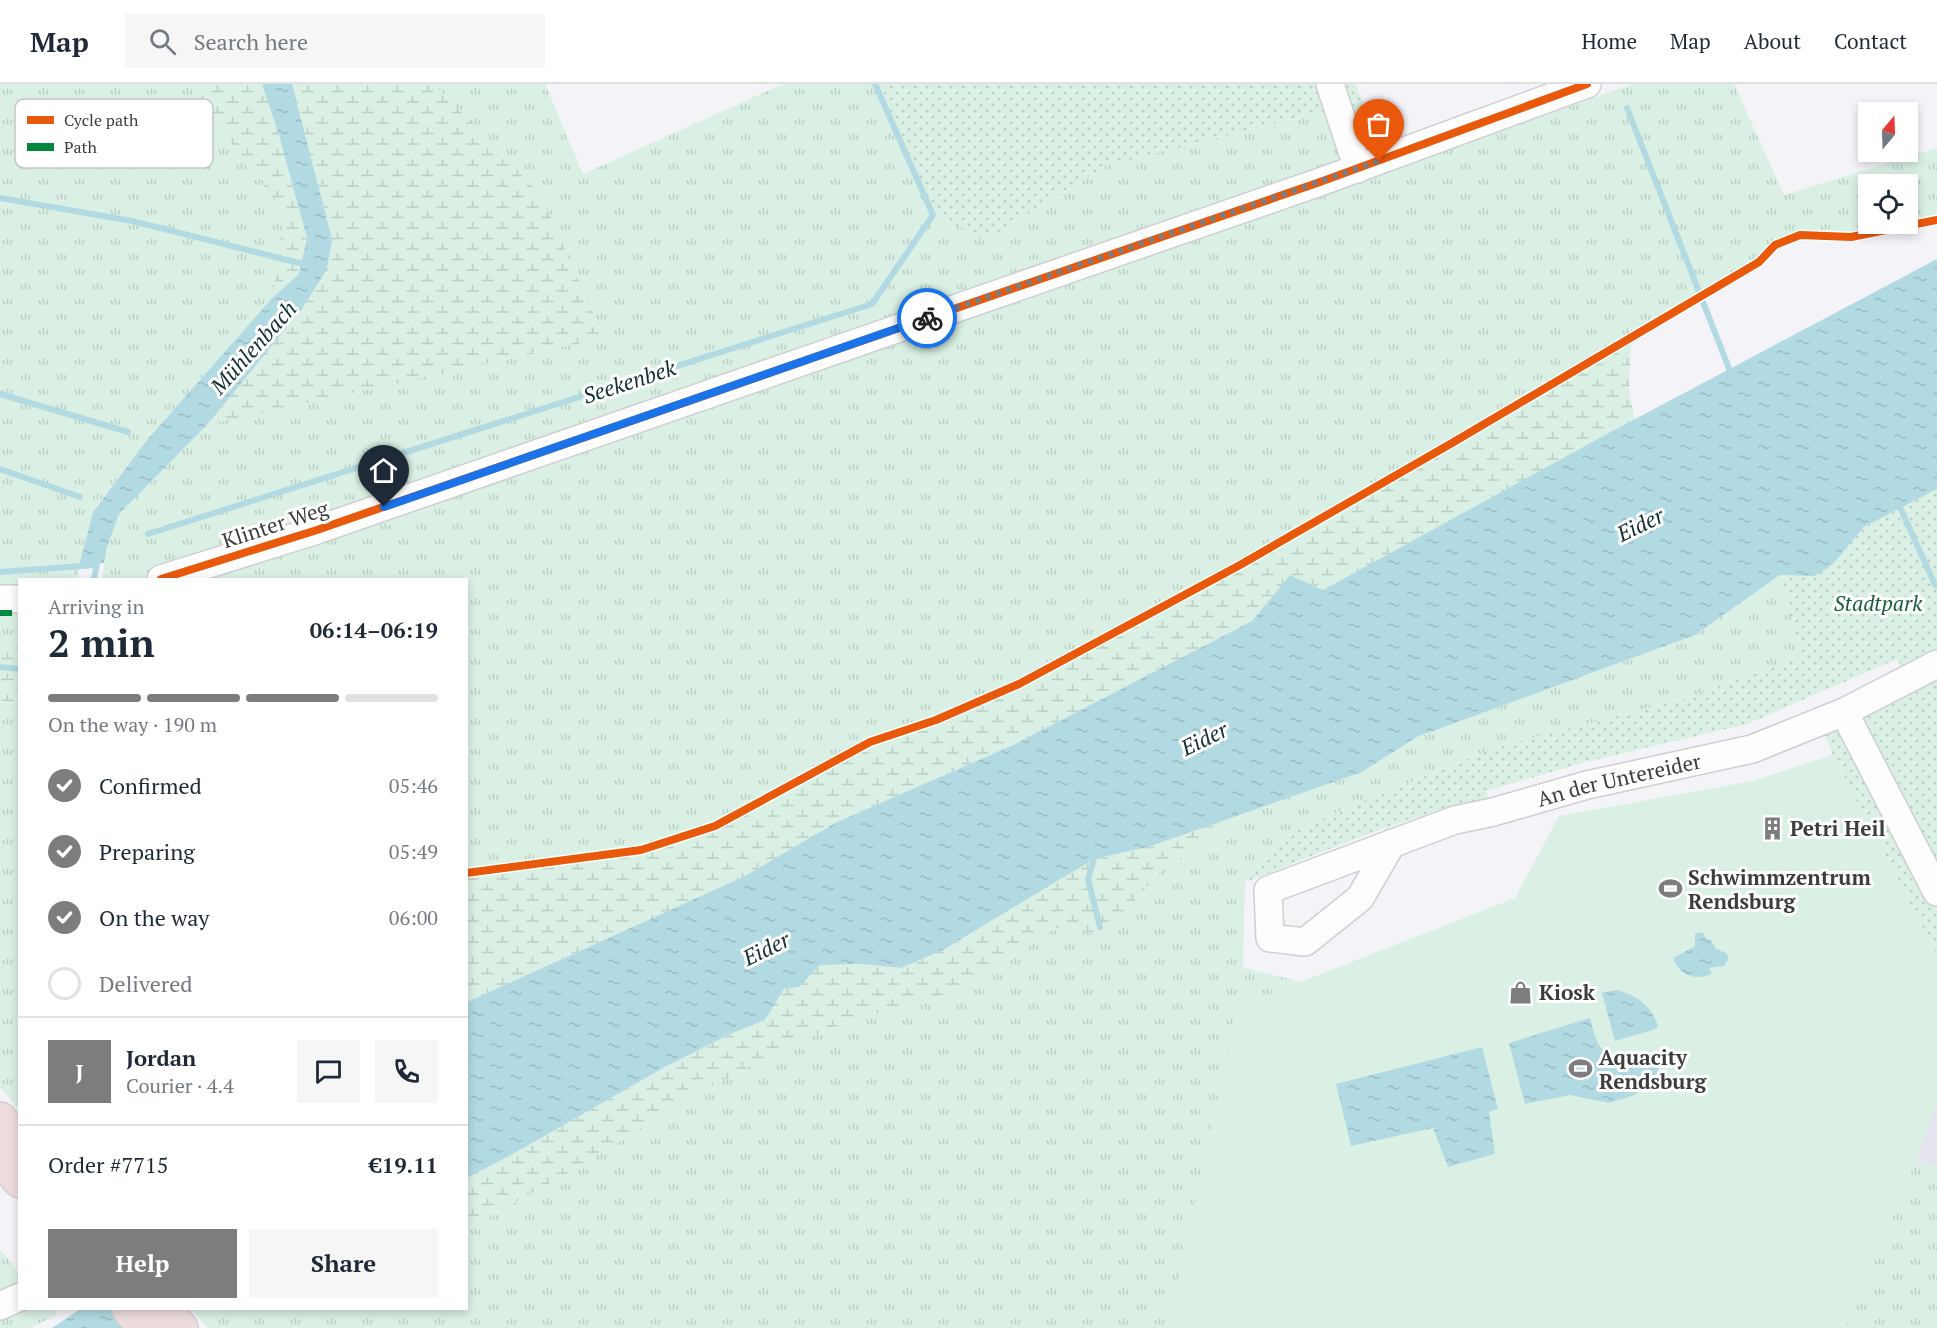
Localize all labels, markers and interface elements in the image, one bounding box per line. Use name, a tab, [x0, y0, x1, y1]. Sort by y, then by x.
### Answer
search box	[125, 14, 545, 68]
text: Map	[30, 23, 89, 60]
icon: search	[146, 25, 179, 58]
text: Search here	[194, 27, 308, 56]
text: Home	[1581, 27, 1637, 55]
text: Map	[1670, 27, 1711, 55]
text: About	[1744, 27, 1801, 55]
text: Contact	[1834, 27, 1907, 55]
legend	[15, 99, 213, 168]
pin	[1353, 99, 1404, 161]
north arrow	[1858, 102, 1918, 162]
map controls	[1858, 102, 1918, 234]
icon: bag	[1362, 108, 1395, 141]
text: Cycle path	[64, 109, 139, 131]
text: Path	[64, 136, 98, 158]
button: locate	[1858, 174, 1918, 234]
courier	[897, 288, 957, 348]
water label: Mühlenbach	[203, 294, 302, 400]
icon: bike	[911, 302, 944, 335]
water label: Seekenbek	[579, 352, 680, 410]
pin	[358, 445, 409, 507]
icon: home	[367, 454, 400, 487]
street label: Klinter Weg	[218, 493, 333, 554]
water label: Eider	[1611, 500, 1670, 548]
park label: Stadtpark	[1834, 589, 1923, 617]
text: Arriving in	[48, 593, 144, 620]
text: 06:14–06:19	[310, 615, 438, 644]
text: 2 min	[48, 616, 155, 668]
text: On the way · 190 m	[48, 711, 217, 738]
water label: Eider	[1175, 714, 1234, 762]
street label: An der Untereider	[1534, 747, 1703, 813]
icon: check	[48, 769, 81, 802]
text: Confirmed	[99, 771, 202, 800]
text: 05:46	[389, 772, 438, 799]
place label: Petri Heil	[1790, 814, 1886, 842]
building icon: Petri Heil	[1759, 815, 1785, 841]
icon: check	[48, 835, 81, 868]
text: Preparing	[99, 837, 195, 866]
text: 05:49	[389, 838, 438, 865]
place label: Schwimmzentrum Rendsburg	[1688, 863, 1871, 915]
sports icon: Schwimmzentrum Rendsburg	[1657, 876, 1683, 902]
icon: check	[48, 901, 81, 934]
text: On the way	[99, 903, 209, 932]
text: 06:00	[389, 904, 438, 931]
water label: Eider	[737, 924, 796, 972]
text: Delivered	[99, 969, 192, 998]
place label: Kiosk	[1539, 978, 1596, 1006]
shop icon: Kiosk	[1508, 979, 1534, 1005]
button: chat	[297, 1040, 360, 1103]
button: phone	[375, 1040, 438, 1103]
text: Jordan	[126, 1043, 196, 1072]
place label: Aquacity Rendsburg	[1599, 1043, 1707, 1095]
sports icon: Aquacity Rendsburg	[1568, 1056, 1594, 1082]
text: J	[75, 1057, 84, 1086]
text: Courier · 4.4	[126, 1072, 234, 1099]
text: Order #7715	[48, 1150, 168, 1179]
text: €19.11	[369, 1150, 438, 1179]
button: Help	[48, 1229, 237, 1298]
button: Share	[249, 1229, 438, 1298]

